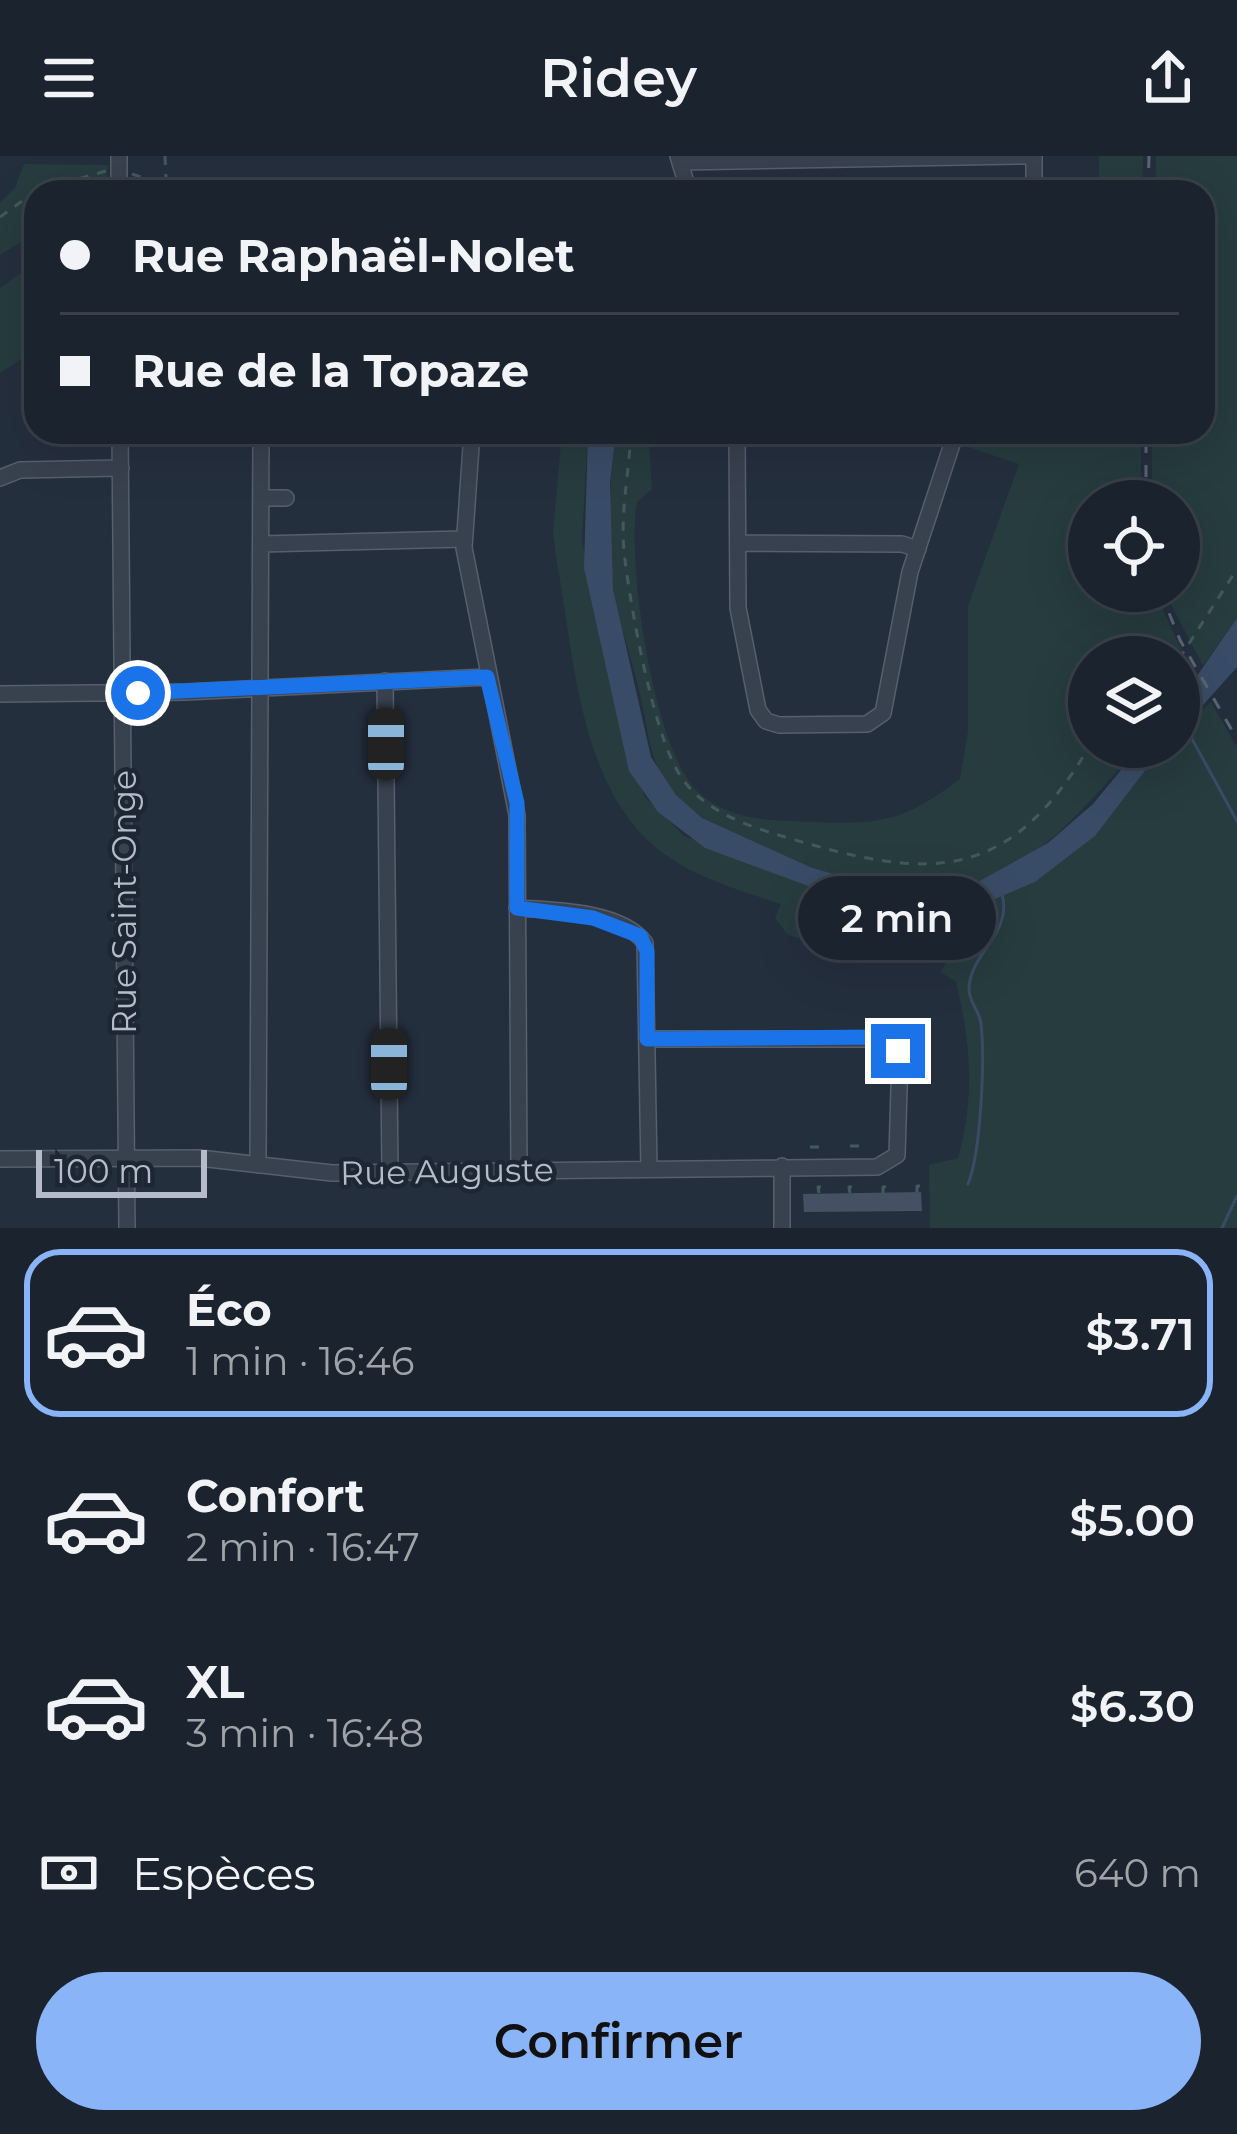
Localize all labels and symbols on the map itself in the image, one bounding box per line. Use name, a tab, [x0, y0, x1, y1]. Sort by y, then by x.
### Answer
route start	[111, 666, 165, 720]
car	[368, 708, 404, 780]
street label: Rue Saint-Onge	[104, 770, 144, 1034]
callout: 2 min	[799, 877, 997, 961]
route end	[871, 1024, 925, 1078]
car	[371, 1028, 407, 1100]
scale bar	[36, 1144, 207, 1197]
street label: Rue Auguste	[340, 1149, 554, 1193]

